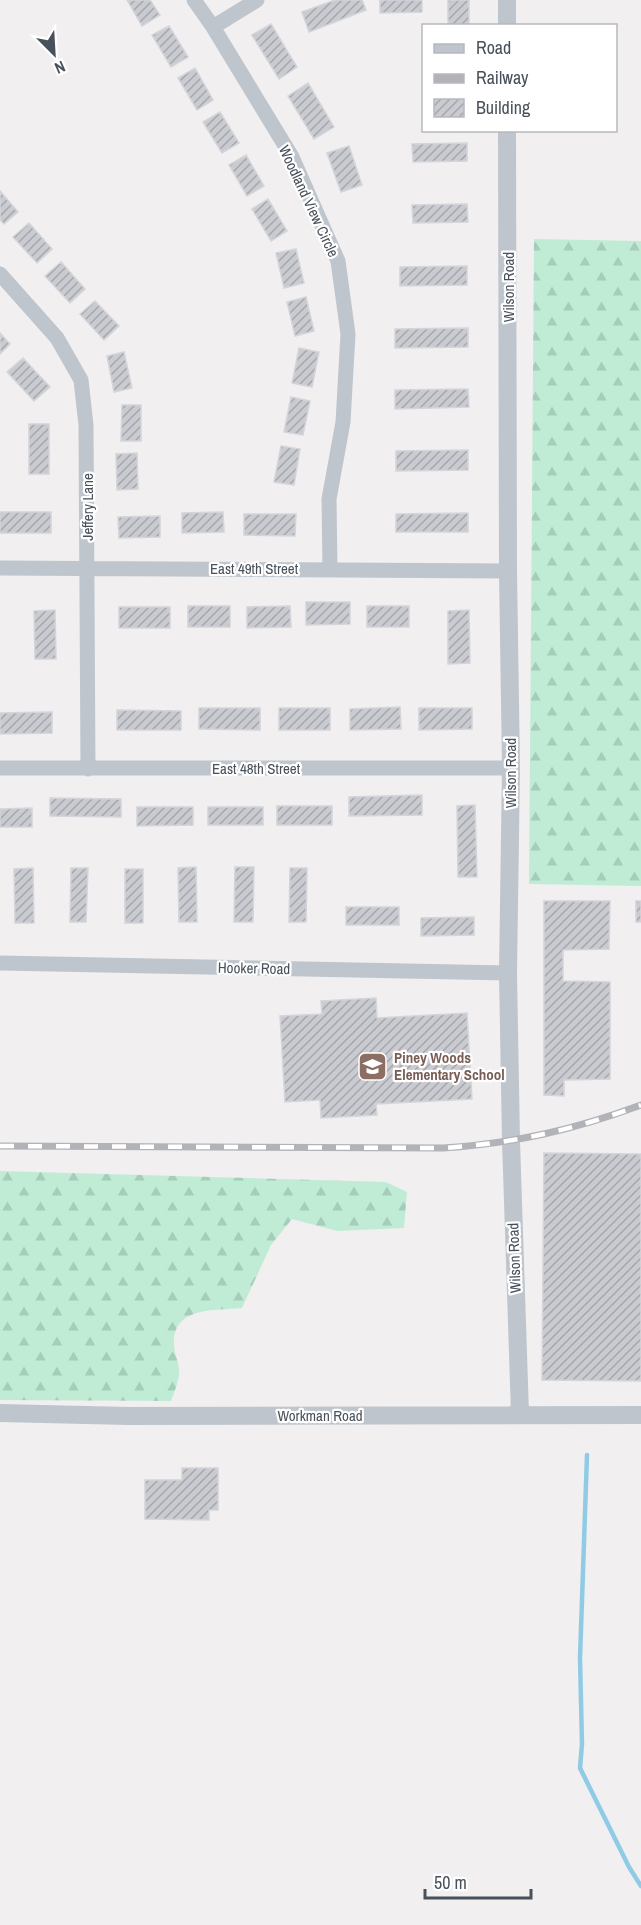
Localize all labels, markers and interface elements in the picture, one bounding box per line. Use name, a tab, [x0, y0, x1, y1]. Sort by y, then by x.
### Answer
north arrow	[24, 24, 84, 84]
legend	[422, 24, 617, 132]
text: Road	[476, 35, 511, 60]
text: N	[51, 56, 69, 80]
text: Railway	[476, 65, 529, 90]
text: Building	[476, 95, 531, 120]
street label: Woodland View Circle	[274, 142, 344, 261]
street label: Wilson Road	[498, 252, 519, 322]
street label: Jeffery Lane	[77, 473, 98, 541]
street label: East 49th Street	[210, 558, 299, 579]
street label: Wilson Road	[500, 738, 521, 808]
street label: East 48th Street	[212, 758, 301, 779]
street label: Hooker Road	[218, 957, 290, 979]
place label: Piney Woods Elementary School	[394, 1047, 505, 1085]
school or university icon: Piney Woods Elementary School	[357, 1050, 389, 1082]
street label: Wilson Road	[502, 1222, 526, 1294]
street label: Workman Road	[277, 1405, 363, 1426]
scale bar	[425, 1862, 532, 1900]
text: 50 m	[434, 1870, 467, 1895]

